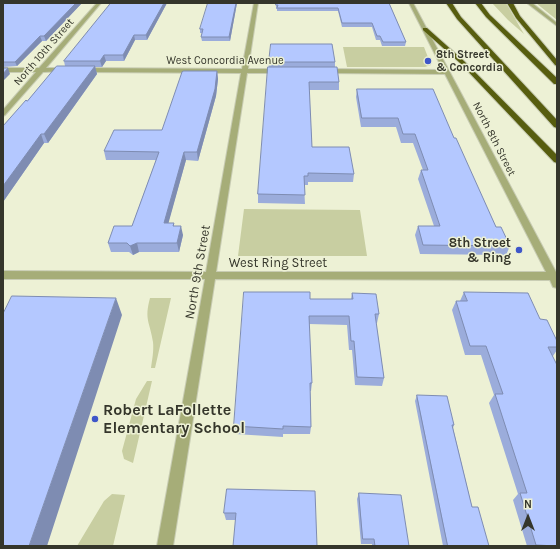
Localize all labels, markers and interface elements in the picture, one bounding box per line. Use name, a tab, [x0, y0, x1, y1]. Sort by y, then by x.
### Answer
street label: North 10th Street	[11, 16, 77, 88]
place label: 8th Street & Concordia	[436, 48, 503, 74]
street label: West Concordia Avenue	[166, 54, 284, 68]
marker: 8th Street & Concordia	[423, 56, 433, 66]
street label: North 8th Street	[470, 100, 518, 178]
street label: North 9th Street	[182, 224, 214, 320]
place label: 8th Street & Ring	[449, 235, 511, 266]
marker: 8th Street & Ring	[514, 245, 524, 255]
street label: West Ring Street	[229, 255, 327, 271]
place label: Robert LaFollette Elementary School	[103, 400, 245, 438]
marker: Robert LaFollette Elementary School	[90, 414, 100, 424]
north arrow	[508, 497, 548, 537]
text: N	[524, 498, 532, 511]

